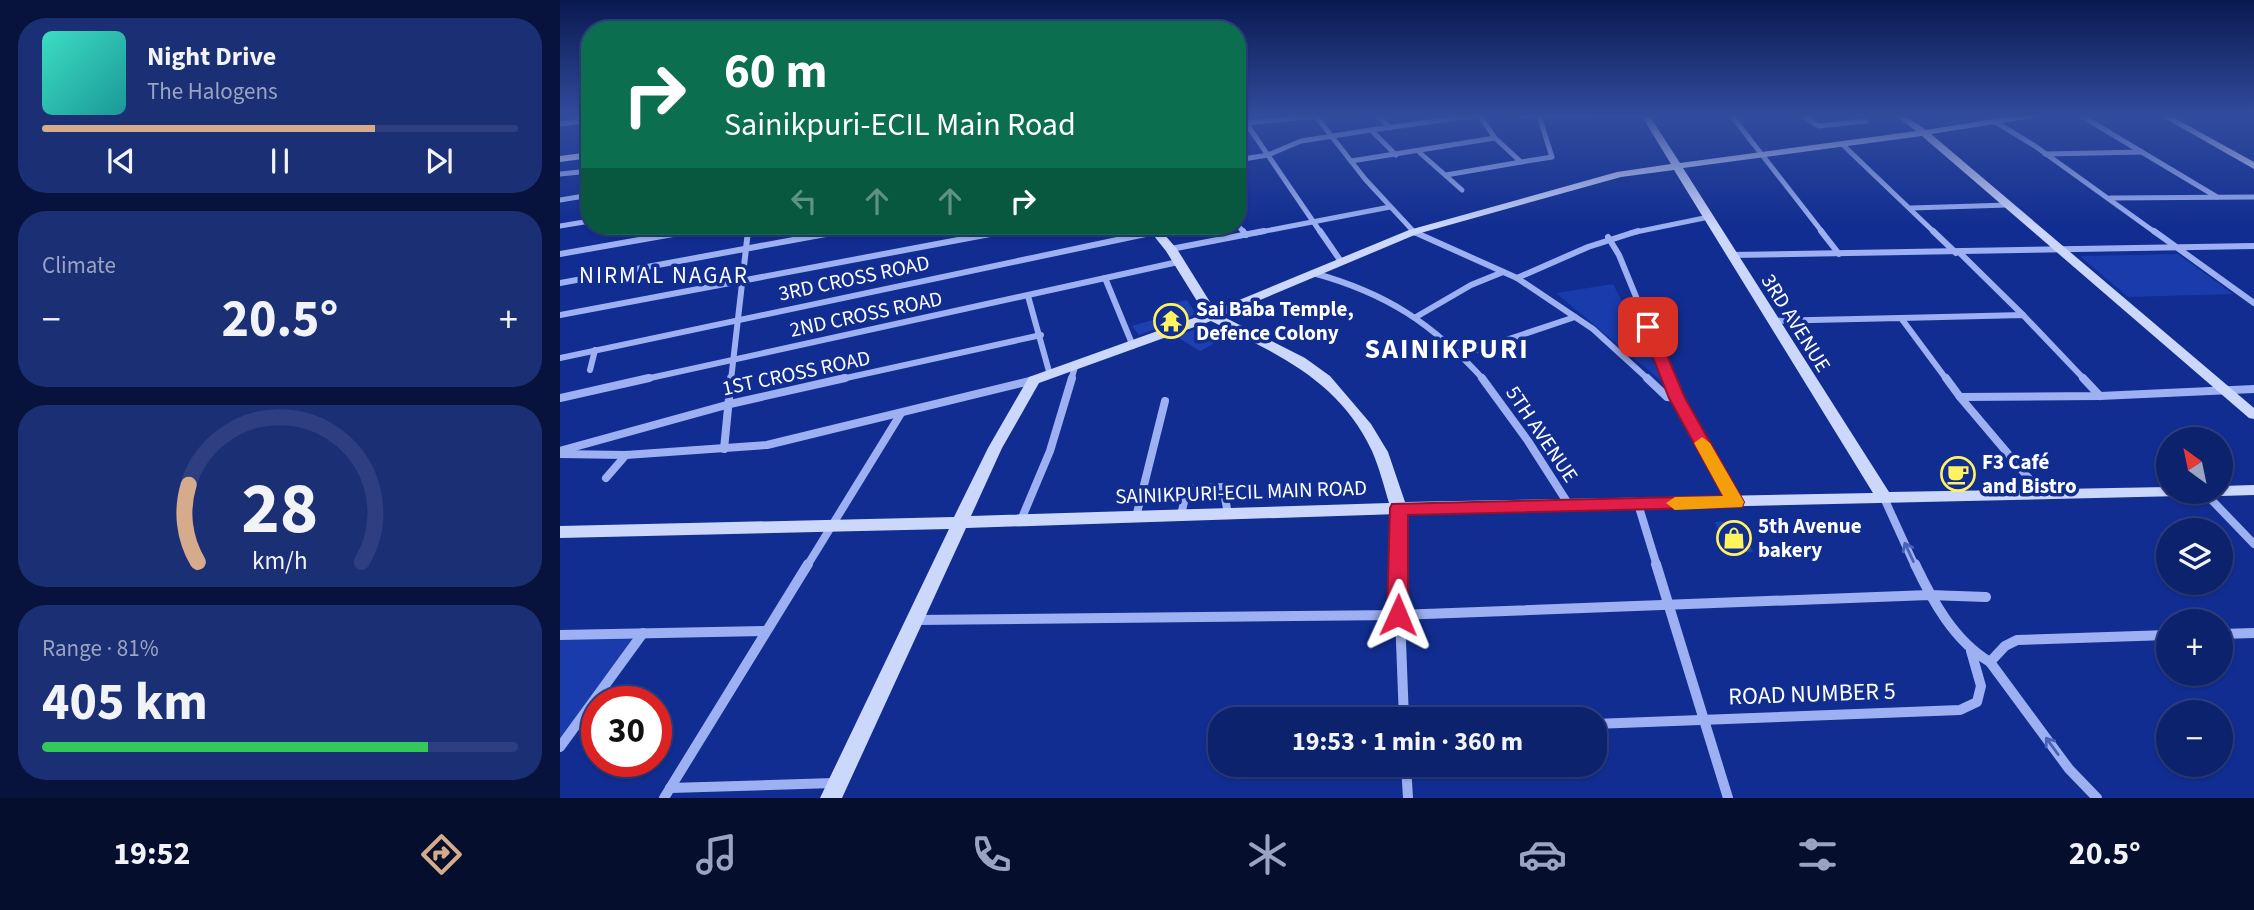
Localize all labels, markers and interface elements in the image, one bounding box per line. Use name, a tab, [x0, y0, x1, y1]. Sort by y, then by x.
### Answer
text: 60 m	[724, 37, 828, 107]
text: Night Drive	[147, 38, 276, 75]
icon: right	[609, 49, 700, 140]
text: The Halogens	[147, 75, 278, 108]
text: Sainikpuri-ECIL Main Road	[724, 102, 1076, 148]
icon: previous	[102, 142, 140, 180]
icon: pause	[261, 142, 299, 180]
icon: next	[420, 142, 458, 180]
icon: left	[785, 182, 823, 220]
icon: ahead	[858, 182, 896, 220]
icon: ahead	[931, 182, 969, 220]
icon: right	[1004, 182, 1042, 220]
street label: 3RD CROSS ROAD	[776, 247, 932, 309]
text: Climate	[42, 249, 116, 282]
district label: NIRMAL NAGAR	[579, 259, 749, 292]
street label: 3RD AVENUE	[1754, 268, 1838, 378]
text: 20.5°	[222, 283, 338, 357]
street label: 2ND CROSS ROAD	[787, 283, 945, 345]
text: −	[42, 293, 61, 347]
text: +	[499, 293, 518, 347]
place label: Sai Baba Temple, Defence Colony	[1196, 294, 1354, 348]
pin	[1618, 297, 1678, 357]
temple icon: Sai Baba Temple, Defence Colony	[1152, 302, 1190, 340]
icon: arrive	[1629, 308, 1667, 346]
district label: SAINIKPURI	[1364, 329, 1530, 369]
street label: 1ST CROSS ROAD	[719, 343, 873, 403]
street label: 5TH AVENUE	[1499, 380, 1585, 488]
north arrow	[2156, 427, 2233, 504]
map controls	[2156, 427, 2233, 777]
place label: F3 Café and Bistro	[1982, 447, 2077, 501]
cafe icon: F3 Café and Bistro	[1939, 455, 1977, 493]
text: 28	[242, 457, 318, 561]
street label: SAINIKPURI-ECIL MAIN ROAD	[1115, 473, 1367, 511]
place label: 5th Avenue bakery	[1758, 511, 1862, 565]
button: layers	[2156, 518, 2233, 595]
shop icon: 5th Avenue bakery	[1715, 519, 1753, 557]
text: km/h	[252, 542, 308, 578]
one-way arrow	[1902, 542, 1915, 563]
position arrow	[1361, 578, 1435, 652]
button: +	[2156, 609, 2233, 686]
text: Range · 81%	[42, 632, 159, 665]
text: 405 km	[42, 666, 208, 740]
street label: ROAD NUMBER 5	[1728, 674, 1896, 714]
speed limit sign: 30	[581, 686, 672, 777]
button: −	[2156, 700, 2233, 777]
text: 19:53 · 1 min · 360 m	[1292, 723, 1523, 760]
one-way arrow	[2045, 737, 2060, 756]
icon: directions	[417, 830, 466, 879]
icon: music	[692, 830, 741, 879]
icon: phone	[967, 830, 1016, 879]
icon: climate	[1243, 830, 1292, 879]
icon: car	[1518, 830, 1567, 879]
icon: filters	[1793, 830, 1842, 879]
text: 19:52	[113, 831, 190, 877]
text: 20.5°	[2069, 831, 2141, 877]

